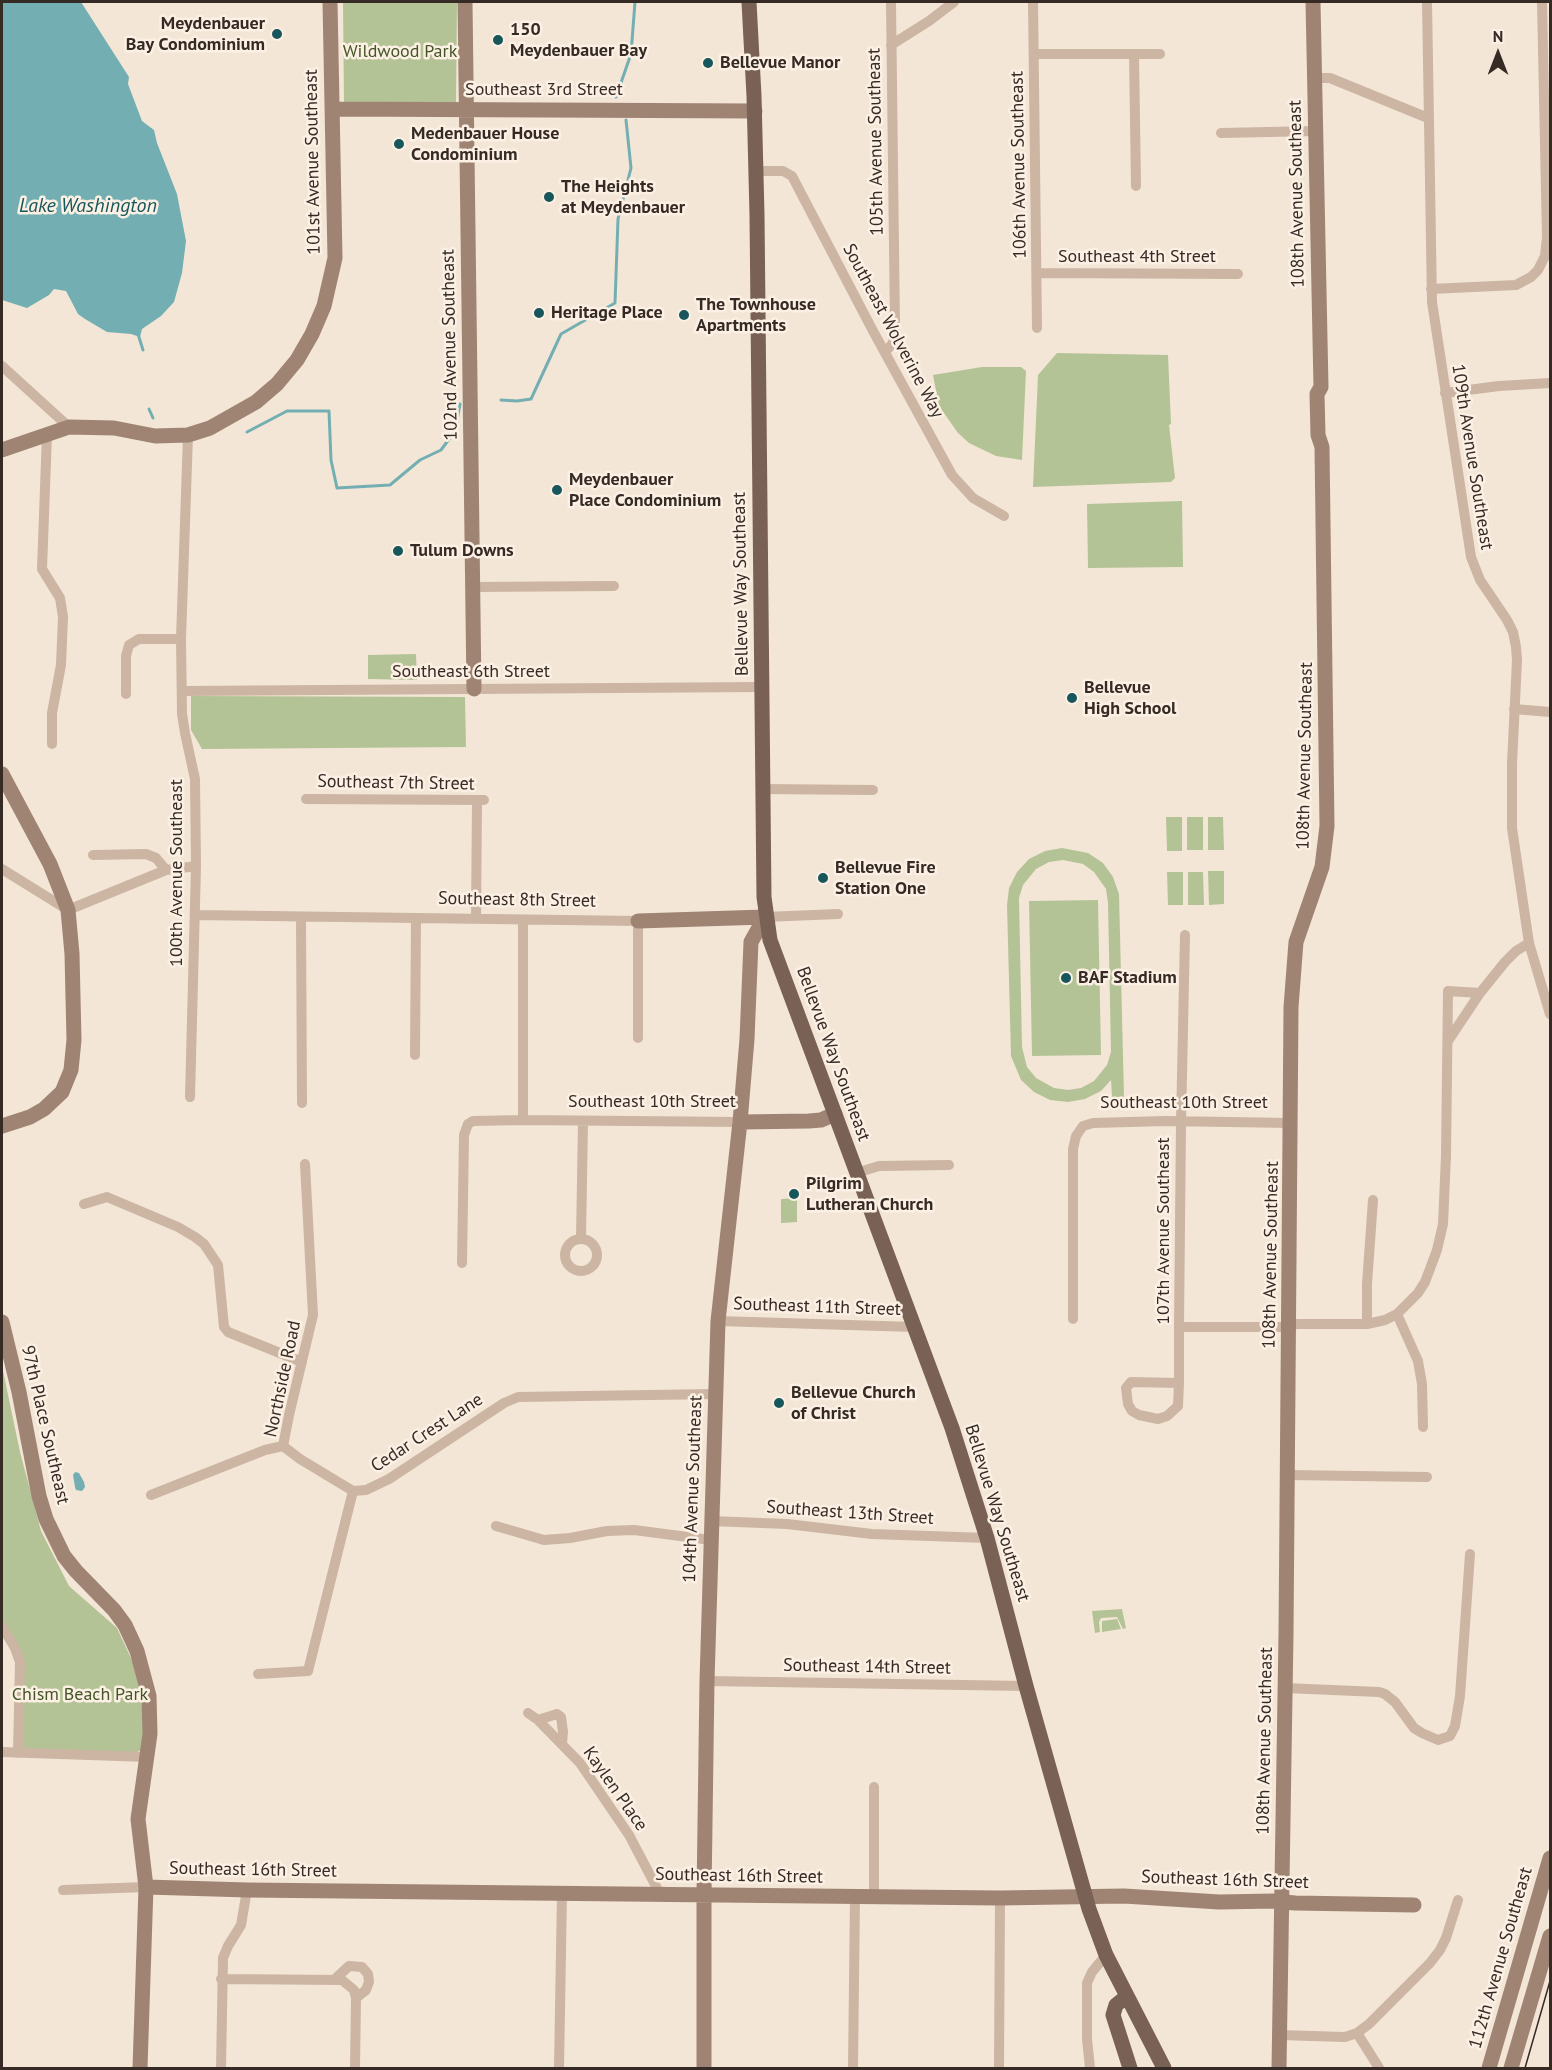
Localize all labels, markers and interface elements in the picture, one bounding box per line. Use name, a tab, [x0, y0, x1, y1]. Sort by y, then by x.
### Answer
place label: Meydenbauer Bay Condominium	[126, 13, 265, 56]
place label: 150 Meydenbauer Bay	[510, 19, 647, 62]
north arrow	[1468, 24, 1528, 84]
text: N	[1493, 26, 1503, 46]
marker: Meydenbauer Bay Condominium	[270, 27, 284, 41]
marker: 150 Meydenbauer Bay	[491, 33, 505, 47]
park label: Wildwood Park	[343, 41, 457, 63]
street label: 105th Avenue Southeast	[864, 48, 888, 236]
place label: Bellevue Manor	[720, 52, 840, 74]
marker: Bellevue Manor	[701, 56, 715, 70]
street label: 101st Avenue Southeast	[301, 69, 325, 255]
street label: 106th Avenue Southeast	[1007, 71, 1031, 259]
street label: Southeast 3rd Street	[465, 79, 623, 101]
street label: 108th Avenue Southeast	[1285, 100, 1309, 288]
place label: Medenbauer House Condominium	[411, 123, 559, 166]
marker: Medenbauer House Condominium	[392, 137, 406, 151]
place label: The Heights at Meydenbauer	[561, 176, 685, 219]
marker: The Heights at Meydenbauer	[542, 190, 556, 204]
water label: Lake Washington	[19, 194, 157, 218]
street label: Southeast Wolverine Way	[838, 240, 948, 422]
street label: Southeast 4th Street	[1058, 246, 1216, 268]
street label: 102nd Avenue Southeast	[438, 249, 462, 441]
place label: The Townhouse Apartments	[696, 294, 816, 336]
place label: Heritage Place	[551, 302, 663, 324]
marker: Heritage Place	[532, 306, 546, 320]
marker: The Townhouse Apartments	[677, 308, 691, 322]
street label: 109th Avenue Southeast	[1447, 363, 1497, 551]
place label: Meydenbauer Place Condominium	[569, 469, 721, 512]
marker: Meydenbauer Place Condominium	[550, 483, 564, 497]
street label: Bellevue Way Southeast	[729, 492, 753, 676]
place label: Tulum Downs	[410, 540, 514, 562]
marker: Tulum Downs	[391, 544, 405, 558]
street label: Southeast 6th Street	[392, 661, 550, 683]
street label: 108th Avenue Southeast	[1293, 662, 1317, 850]
place label: Bellevue High School	[1084, 677, 1176, 720]
marker: Bellevue High School	[1065, 691, 1079, 705]
street label: Southeast 7th Street	[317, 771, 475, 795]
street label: 100th Avenue Southeast	[166, 779, 188, 967]
place label: Bellevue Fire Station One	[835, 857, 936, 900]
marker: Bellevue Fire Station One	[816, 871, 830, 885]
street label: Southeast 8th Street	[438, 888, 596, 912]
street label: Bellevue Way Southeast	[791, 964, 875, 1144]
place label: BAF Stadium	[1078, 967, 1177, 989]
marker: BAF Stadium	[1059, 971, 1073, 985]
street label: Southeast 10th Street	[568, 1091, 736, 1113]
street label: Southeast 10th Street	[1100, 1092, 1268, 1114]
street label: 107th Avenue Southeast	[1153, 1137, 1175, 1325]
street label: 108th Avenue Southeast	[1259, 1161, 1283, 1349]
place label: Pilgrim Lutheran Church	[806, 1173, 933, 1216]
marker: Pilgrim Lutheran Church	[787, 1187, 801, 1201]
street label: Southeast 11th Street	[733, 1293, 901, 1321]
street label: Northside Road	[260, 1319, 306, 1439]
street label: 97th Place Southeast	[16, 1343, 74, 1507]
place label: Bellevue Church of Christ	[791, 1382, 916, 1424]
street label: Cedar Crest Lane	[367, 1389, 487, 1477]
street label: 104th Avenue Southeast	[679, 1395, 707, 1583]
marker: Bellevue Church of Christ	[772, 1396, 786, 1410]
street label: Bellevue Way Southeast	[960, 1422, 1034, 1604]
street label: Southeast 13th Street	[766, 1496, 934, 1530]
street label: 108th Avenue Southeast	[1253, 1647, 1277, 1835]
street label: Southeast 14th Street	[783, 1655, 951, 1679]
park label: Chism Beach Park	[12, 1684, 148, 1706]
street label: Kaylen Place	[578, 1743, 652, 1835]
street label: Southeast 16th Street	[169, 1858, 337, 1882]
street label: Southeast 16th Street	[655, 1864, 823, 1888]
street label: 112th Avenue Southeast	[1465, 1865, 1537, 2051]
street label: Southeast 16th Street	[1141, 1866, 1309, 1894]

